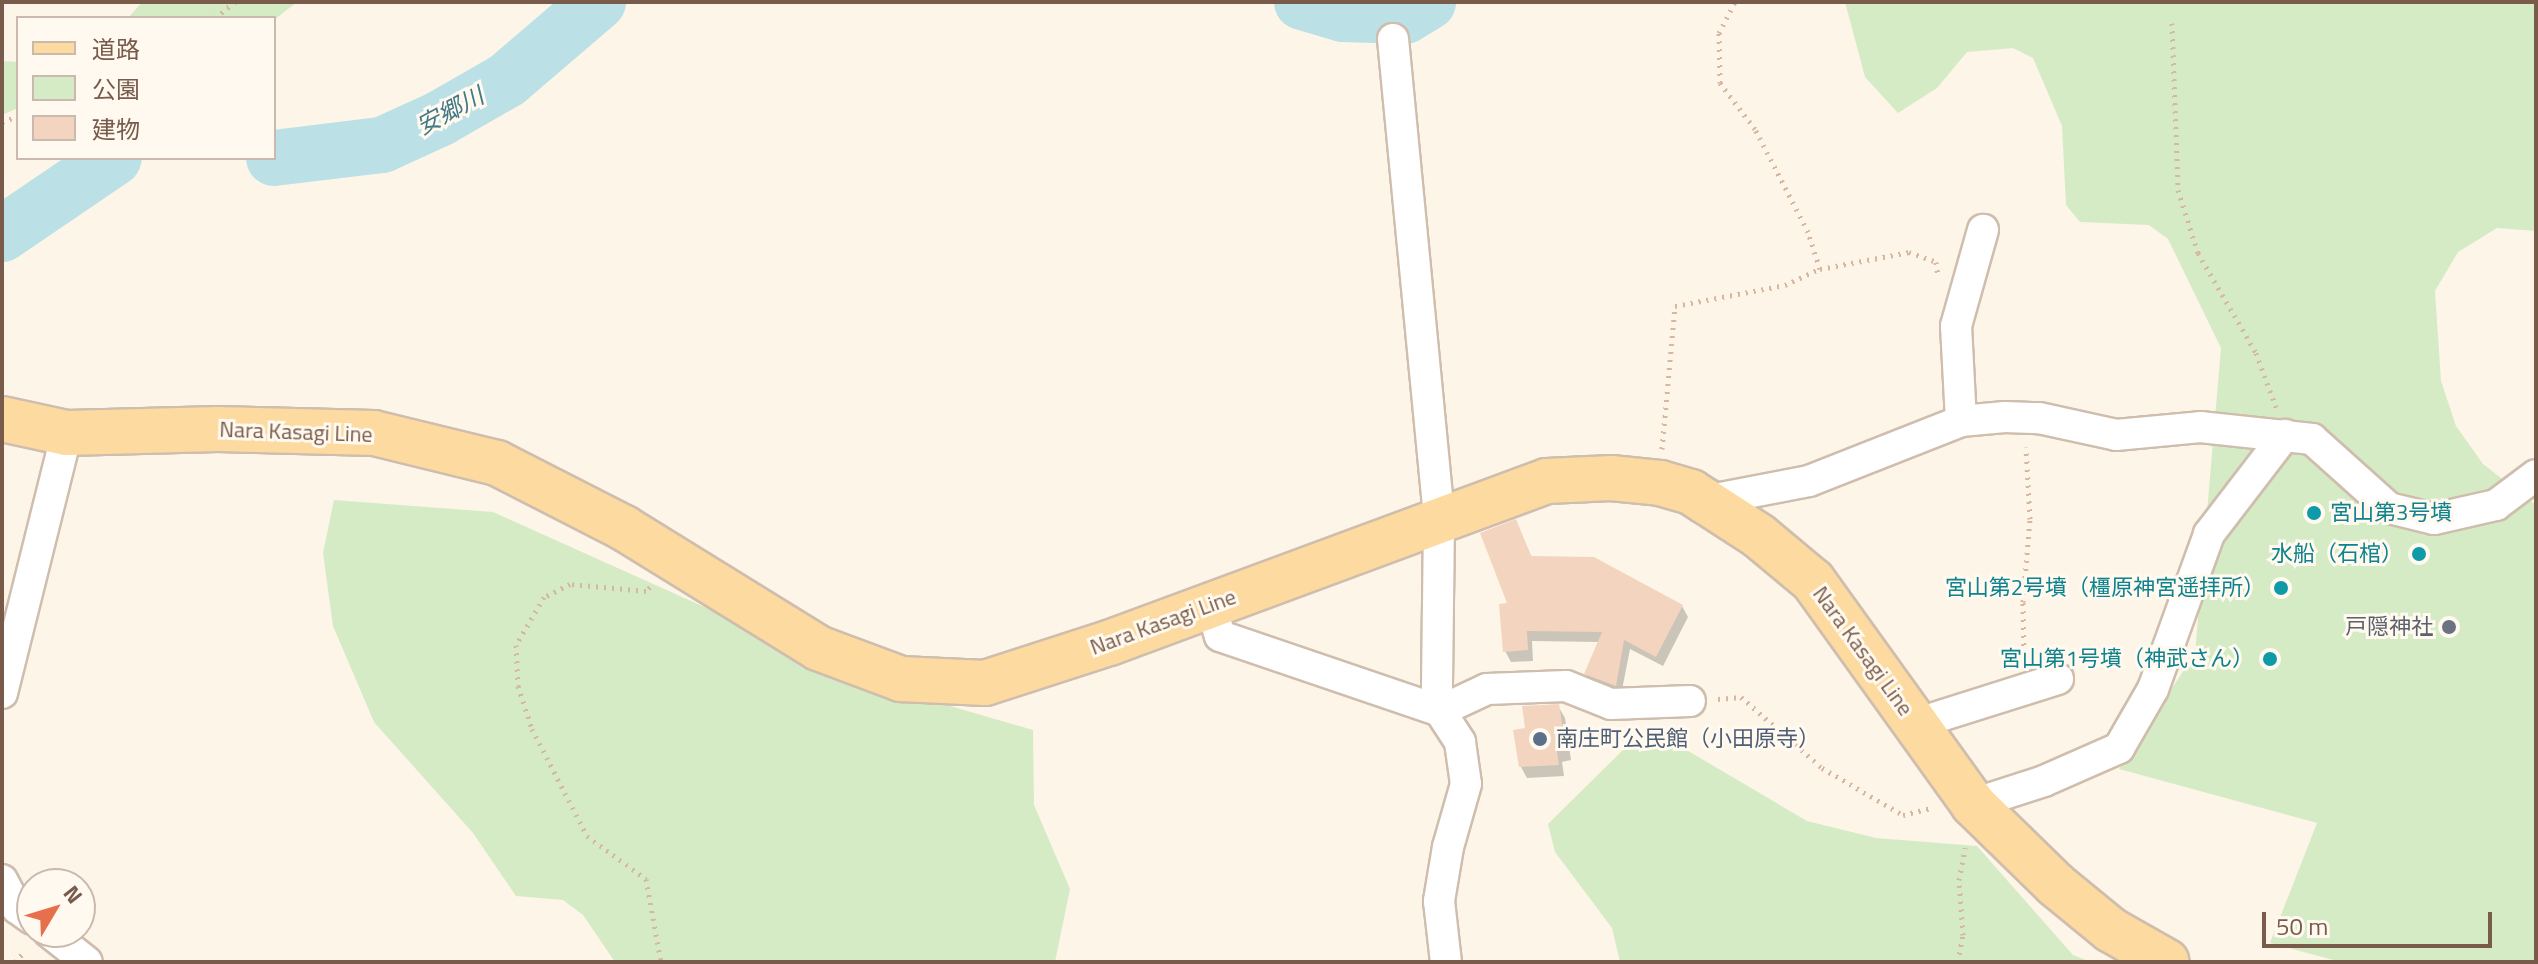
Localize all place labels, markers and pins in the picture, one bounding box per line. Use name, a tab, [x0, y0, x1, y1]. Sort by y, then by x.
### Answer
place label: 宮山第3号墳	[2330, 500, 2452, 526]
marker: 宮山第3号墳	[2305, 504, 2323, 522]
place label: 水船（石棺）	[2271, 541, 2403, 567]
marker: 水船（石棺）	[2410, 545, 2428, 563]
place label: 宮山第2号墳（橿原神宮遥拝所）	[1945, 575, 2265, 601]
marker: 宮山第2号墳（橿原神宮遥拝所）	[2272, 579, 2290, 597]
place label: 戸隠神社	[2345, 614, 2433, 640]
marker: 戸隠神社	[2440, 618, 2458, 636]
place label: 宮山第1号墳（神武さん）	[2000, 646, 2254, 672]
marker: 宮山第1号墳（神武さん）	[2261, 650, 2279, 668]
place label: 南庄町公民館（小田原寺）	[1556, 726, 1820, 752]
marker: 南庄町公民館（小田原寺）	[1531, 730, 1549, 748]

